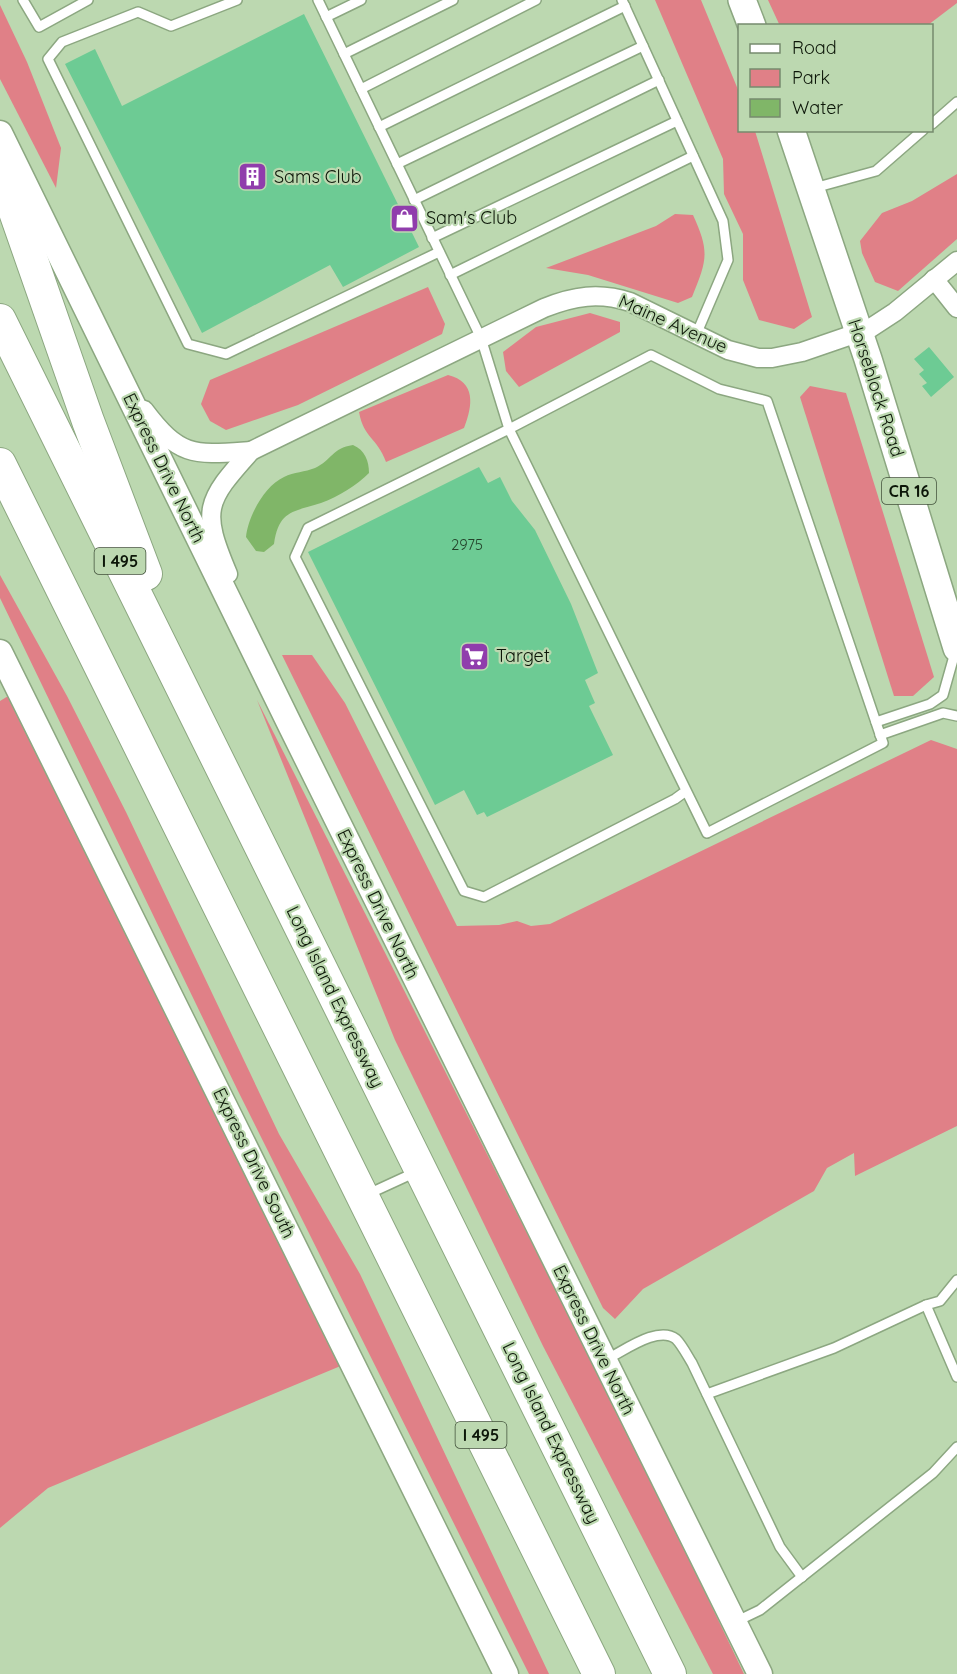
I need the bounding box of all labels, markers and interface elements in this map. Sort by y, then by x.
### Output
legend [738,24,933,132]
text: Road [792,36,837,59]
text: Park [792,66,830,89]
text: Water [792,96,843,119]
building icon: Sams Club [237,161,269,193]
place label: Sams Club [274,165,362,188]
shop icon: Sam's Club [389,202,421,234]
place label: Sam's Club [426,206,517,229]
street label: Maine Avenue [615,289,731,358]
street label: Horseblock Road [843,316,910,460]
street label: Express Drive North [118,389,211,546]
road number: CR 16 [882,478,936,504]
house number: 2975 [451,535,483,554]
road number: I 495 [94,548,146,574]
supermarket icon: Target [459,640,491,672]
place label: Target [496,644,550,667]
street label: Express Drive North [332,825,425,982]
street label: Long Island Expressway [281,902,389,1091]
street label: Express Drive South [208,1084,301,1242]
street label: Express Drive North [548,1261,641,1418]
street label: Long Island Expressway [497,1338,605,1527]
road number: I 495 [456,1422,506,1448]

